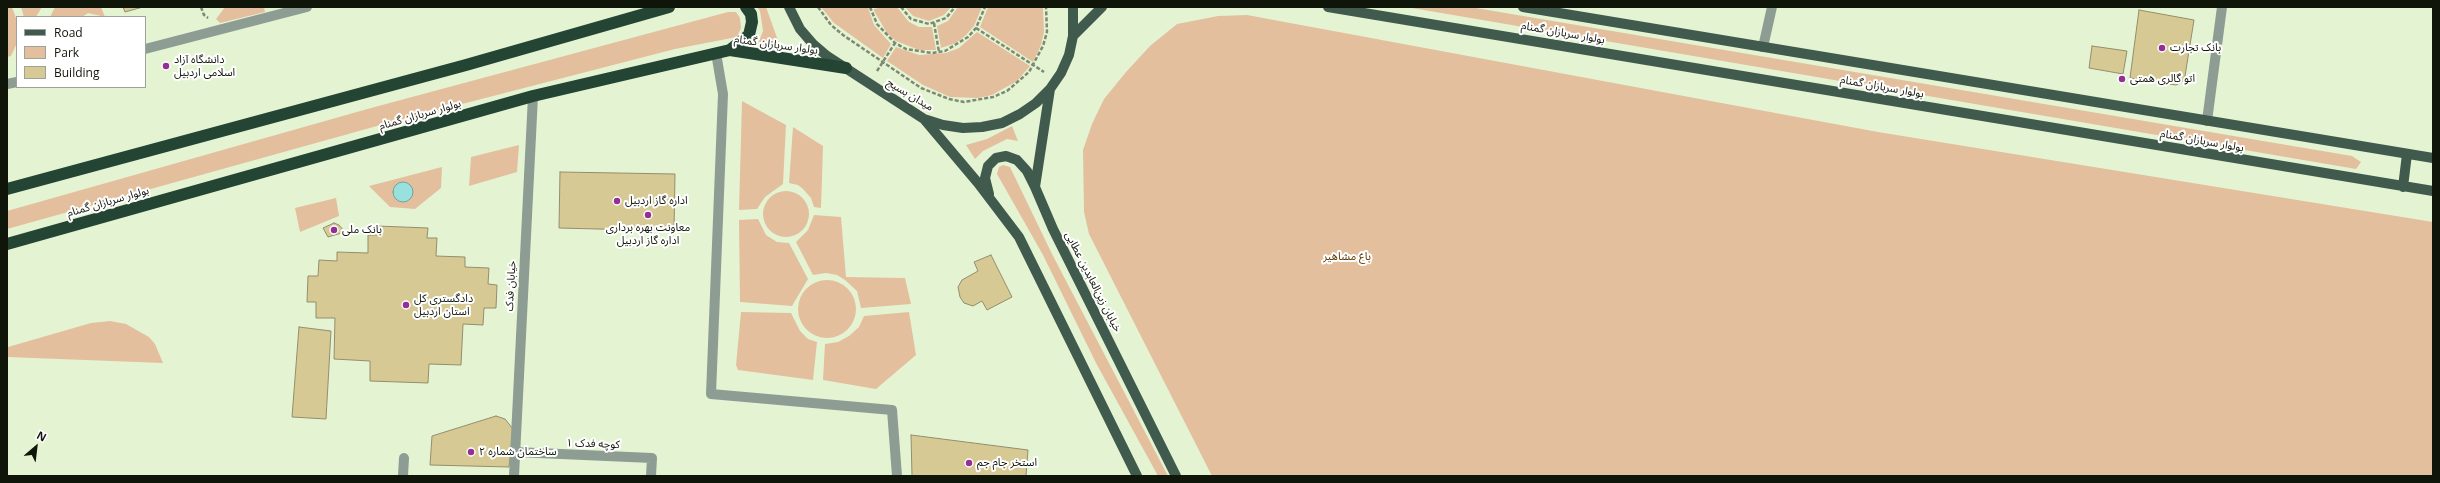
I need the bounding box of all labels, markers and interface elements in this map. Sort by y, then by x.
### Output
legend [16,16,146,88]
street label: بولوار سربازان گمنام [1520,19,1606,47]
text: Road [54,24,83,41]
street label: بولوار سربازان گمنام [733,33,819,57]
place label: بانک تجارت [2170,41,2221,55]
marker: بانک تجارت [2157,43,2167,53]
text: Park [54,44,79,61]
place label: دانشگاه آزاد اسلامی اردبیل [174,53,235,79]
marker: دانشگاه آزاد اسلامی اردبیل [161,61,171,71]
text: Building [54,64,99,81]
place label: اتو گالری همتی [2130,72,2195,86]
street label: بولوار سربازان گمنام [1839,73,1925,101]
marker: اتو گالری همتی [2117,74,2127,84]
street label: میدان بسیج [884,76,936,114]
street label: بولوار سربازان گمنام [378,97,462,133]
street label: بولوار سربازان گمنام [2159,127,2245,155]
street label: بولوار سربازان گمنام [66,184,150,220]
place label: اداره گاز اردبیل [625,194,688,208]
marker: اداره گاز اردبیل [612,196,622,206]
marker: معاونت بهره برداری اداره گاز اردبیل [643,210,653,220]
place label: معاونت بهره برداری اداره گاز اردبیل [606,221,690,247]
place label: بانک ملی [342,223,382,237]
marker: بانک ملی [329,225,339,235]
street label: خیابان زین‌العابدین عطایی [1062,230,1124,334]
park label: باغ مشاهیر [1323,250,1371,264]
street label: خیابان فدک [503,260,519,312]
place label: دادگستری کل استان اردبیل [414,292,473,318]
marker: دادگستری کل استان اردبیل [401,300,411,310]
north arrow [16,427,56,467]
text: N [34,427,49,445]
street label: کوچه فدک ۱ [566,436,620,452]
place label: ساختمان شماره ۲ [479,445,557,459]
marker: ساختمان شماره ۲ [466,447,476,457]
place label: استخر جام جم [977,456,1037,470]
marker: استخر جام جم [964,458,974,468]

